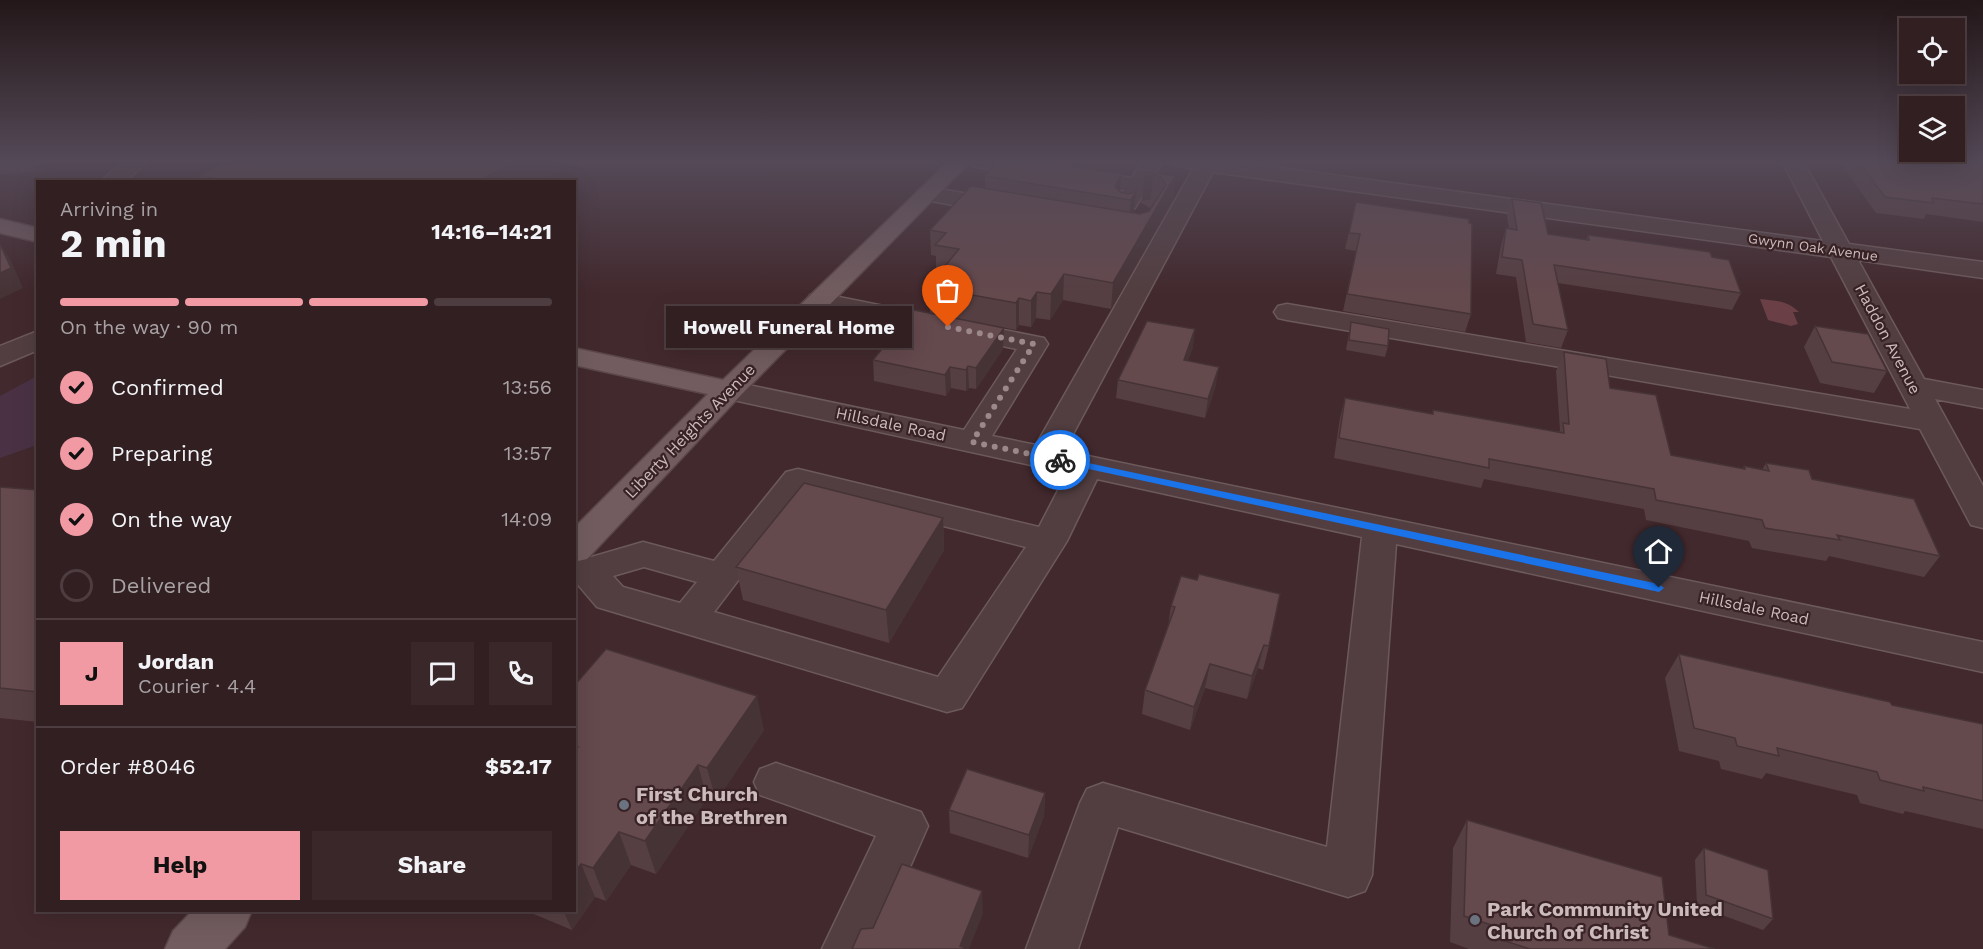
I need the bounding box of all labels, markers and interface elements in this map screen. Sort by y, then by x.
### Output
map controls [1899,18,1965,162]
button: locate [1899,18,1965,84]
button: layers [1899,96,1965,162]
text: Arriving in [60,197,158,221]
text: 14:16–14:21 [431,219,552,244]
text: 2 min [60,221,167,266]
street label: Gwynn Oak Avenue [1747,230,1879,264]
pin [922,265,973,327]
icon: bag [931,274,964,307]
street label: Haddon Avenue [1851,281,1925,397]
callout: Howell Funeral Home [666,306,912,348]
text: On the way · 90 m [60,315,238,339]
text: Howell Funeral Home [683,315,895,339]
street label: Liberty Heights Avenue [621,360,759,502]
icon: check [60,371,93,404]
text: Confirmed [111,375,224,400]
text: 13:56 [503,375,552,399]
street label: Hillsdale Road [834,403,948,445]
courier [1030,430,1090,490]
icon: check [60,437,93,470]
text: Preparing [111,441,212,466]
text: 13:57 [504,441,552,465]
icon: bike [1044,444,1077,477]
icon: check [60,503,93,536]
text: On the way [111,507,232,532]
text: 14:09 [501,507,552,531]
pin [1633,526,1684,588]
icon: home [1642,535,1675,568]
text: Delivered [111,573,211,598]
street label: Hillsdale Road [1697,587,1811,629]
button: chat [411,642,474,705]
button: phone [489,642,552,705]
text: Jordan [138,649,214,674]
text: J [85,661,98,686]
text: Courier · 4.4 [138,674,256,698]
text: Order #8046 [60,754,196,779]
text: $52.17 [485,754,552,779]
place label: First Church of the Brethren [636,782,788,829]
marker: First Church of the Brethren [617,798,631,812]
button: Help [60,831,300,900]
button: Share [312,831,552,900]
place label: Park Community United Church of Christ [1487,897,1723,944]
marker: Park Community United Church of Christ [1468,913,1482,927]

